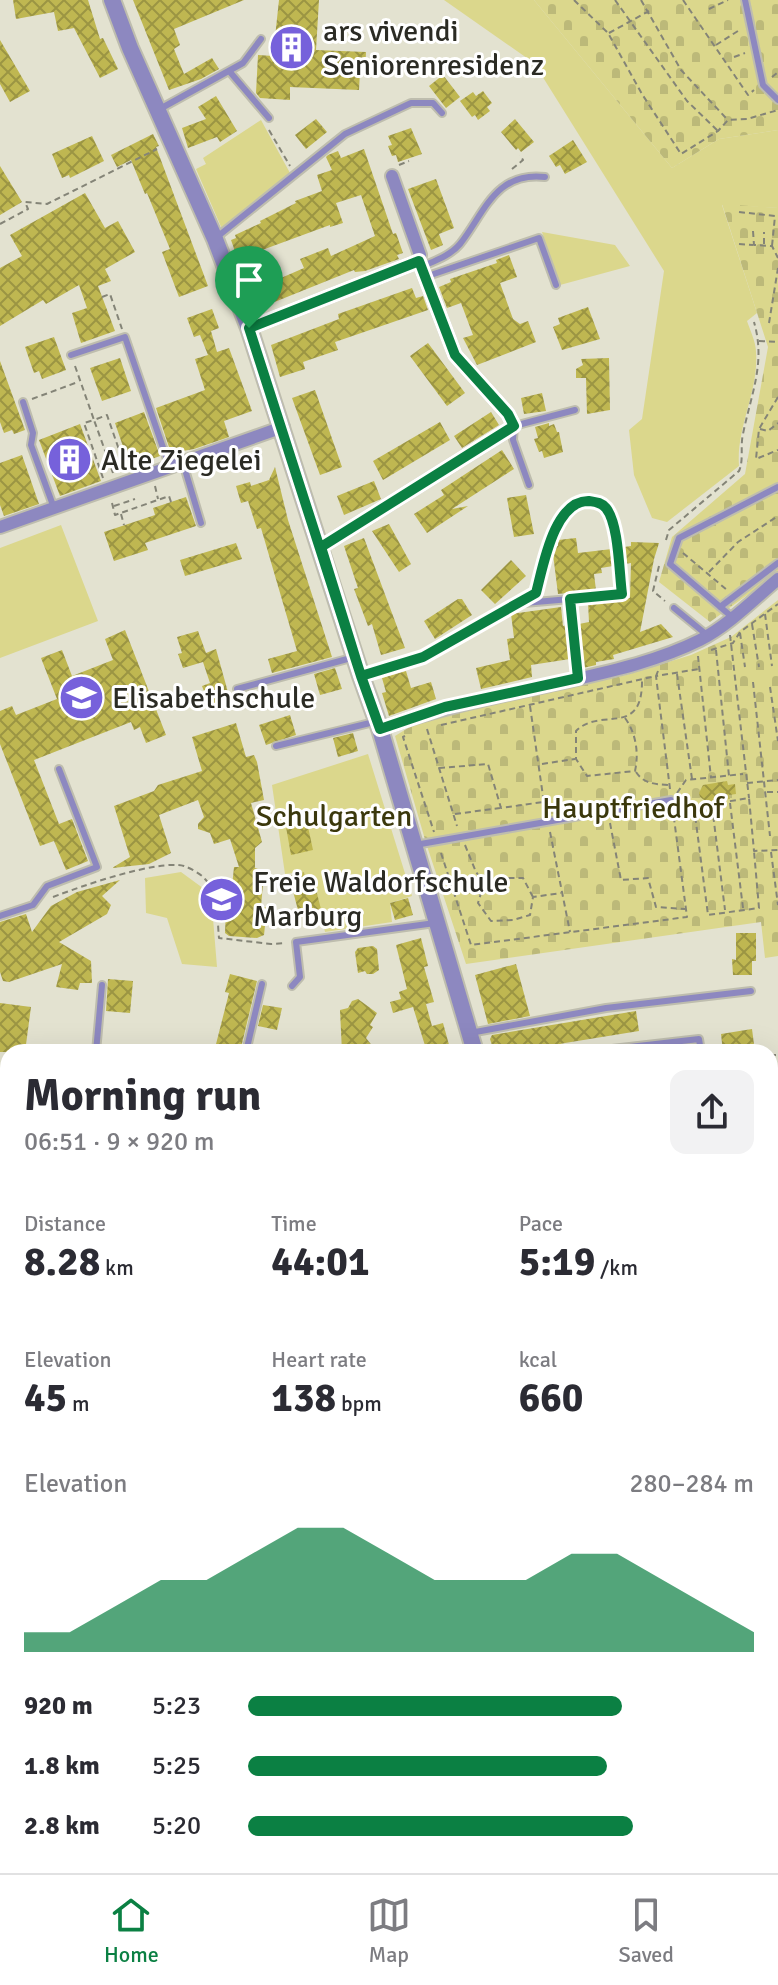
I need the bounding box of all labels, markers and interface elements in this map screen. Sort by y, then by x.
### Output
place label: ars vivendi Seniorenresidenz [323,13,544,84]
building icon: ars vivendi Seniorenresidenz [268,24,316,72]
pin [215,246,283,328]
icon: arrive [227,258,271,302]
building icon: Alte Ziegelei [46,436,94,484]
place label: Alte Ziegelei [101,442,262,479]
school or university icon: Elisabethschule [57,674,105,722]
place label: Elisabethschule [112,680,315,717]
park label: Hauptfriedhof [542,790,726,827]
park label: Schulgarten [256,798,412,835]
place label: Freie Waldorfschule Marburg [253,864,508,935]
school or university icon: Freie Waldorfschule Marburg [198,875,246,923]
text: Morning run [24,1069,261,1123]
button: share [670,1070,754,1154]
text: 06:51 · 9 × 920 m [24,1126,215,1158]
text: Distance [24,1210,106,1237]
text: Time [271,1210,317,1237]
text: Pace [519,1210,563,1237]
text: 8.28 [24,1237,100,1287]
text: 44:01 [271,1237,370,1287]
text: 5:19 [519,1237,595,1287]
text: km [100,1254,134,1281]
text: /km [595,1254,638,1281]
text: Elevation [24,1346,112,1373]
text: Heart rate [271,1346,367,1373]
text: kcal [519,1346,557,1373]
text: 45 [24,1373,67,1423]
text: 138 [271,1373,336,1423]
text: 660 [519,1373,583,1423]
text: m [67,1390,90,1417]
text: bpm [336,1390,382,1417]
text: Elevation [24,1468,128,1500]
text: 280–284 m [630,1468,754,1500]
text: 920 m [24,1690,93,1722]
text: 5:23 [152,1690,201,1722]
text: 1.8 km [24,1750,100,1782]
text: 5:25 [152,1750,201,1782]
text: 2.8 km [24,1810,100,1842]
text: 5:20 [152,1810,201,1842]
tab: Home [104,1893,159,1968]
tab: Map [367,1893,411,1968]
tab: Saved [619,1893,674,1968]

